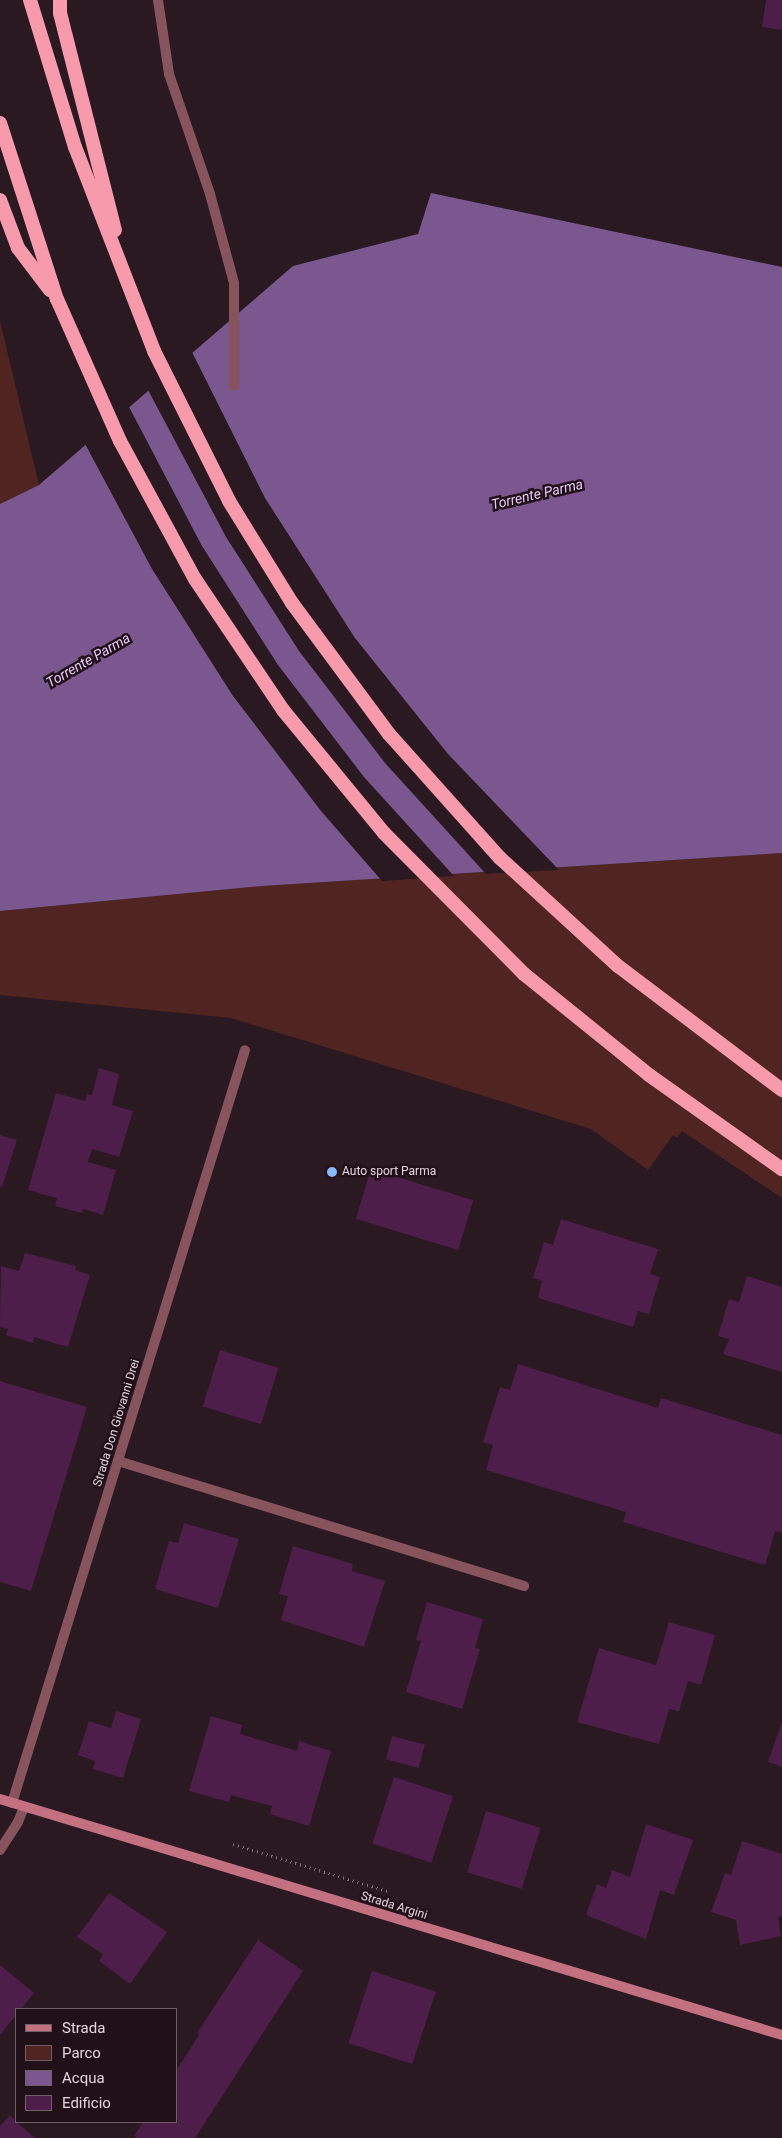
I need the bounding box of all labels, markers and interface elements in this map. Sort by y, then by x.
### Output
water label: Torrente Parma [489,475,585,513]
water label: Torrente Parma [43,629,133,691]
place label: Auto sport Parma [342,1165,436,1179]
marker: Auto sport Parma [326,1166,338,1178]
street label: Strada Don Giovanni Drei [91,1358,143,1488]
street label: Strada Argini [359,1889,429,1923]
legend [15,2008,178,2123]
text: Strada [62,2019,105,2037]
text: Parco [62,2044,101,2062]
text: Acqua [62,2069,105,2087]
text: Edificio [62,2094,111,2112]

